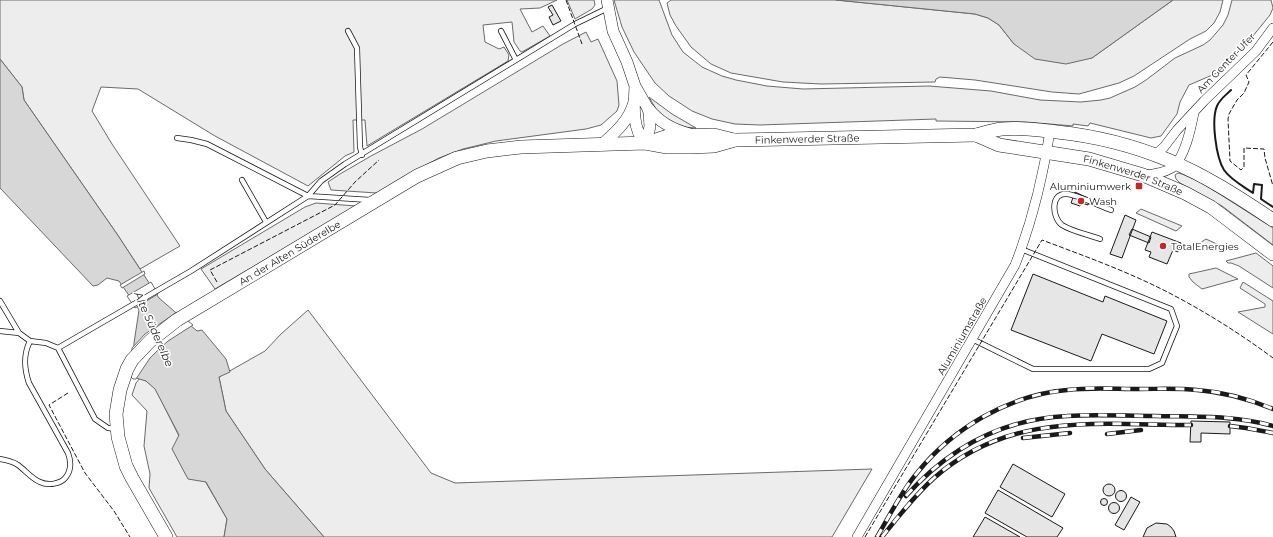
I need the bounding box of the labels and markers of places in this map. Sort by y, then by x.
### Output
place label: Aluminiumwerk [1050,180,1131,193]
marker: Aluminiumwerk [1134,181,1144,191]
place label: Wash [1089,195,1117,208]
marker: Wash [1076,196,1086,206]
place label: TotalEnergies [1171,240,1239,253]
marker: TotalEnergies [1158,241,1168,251]

